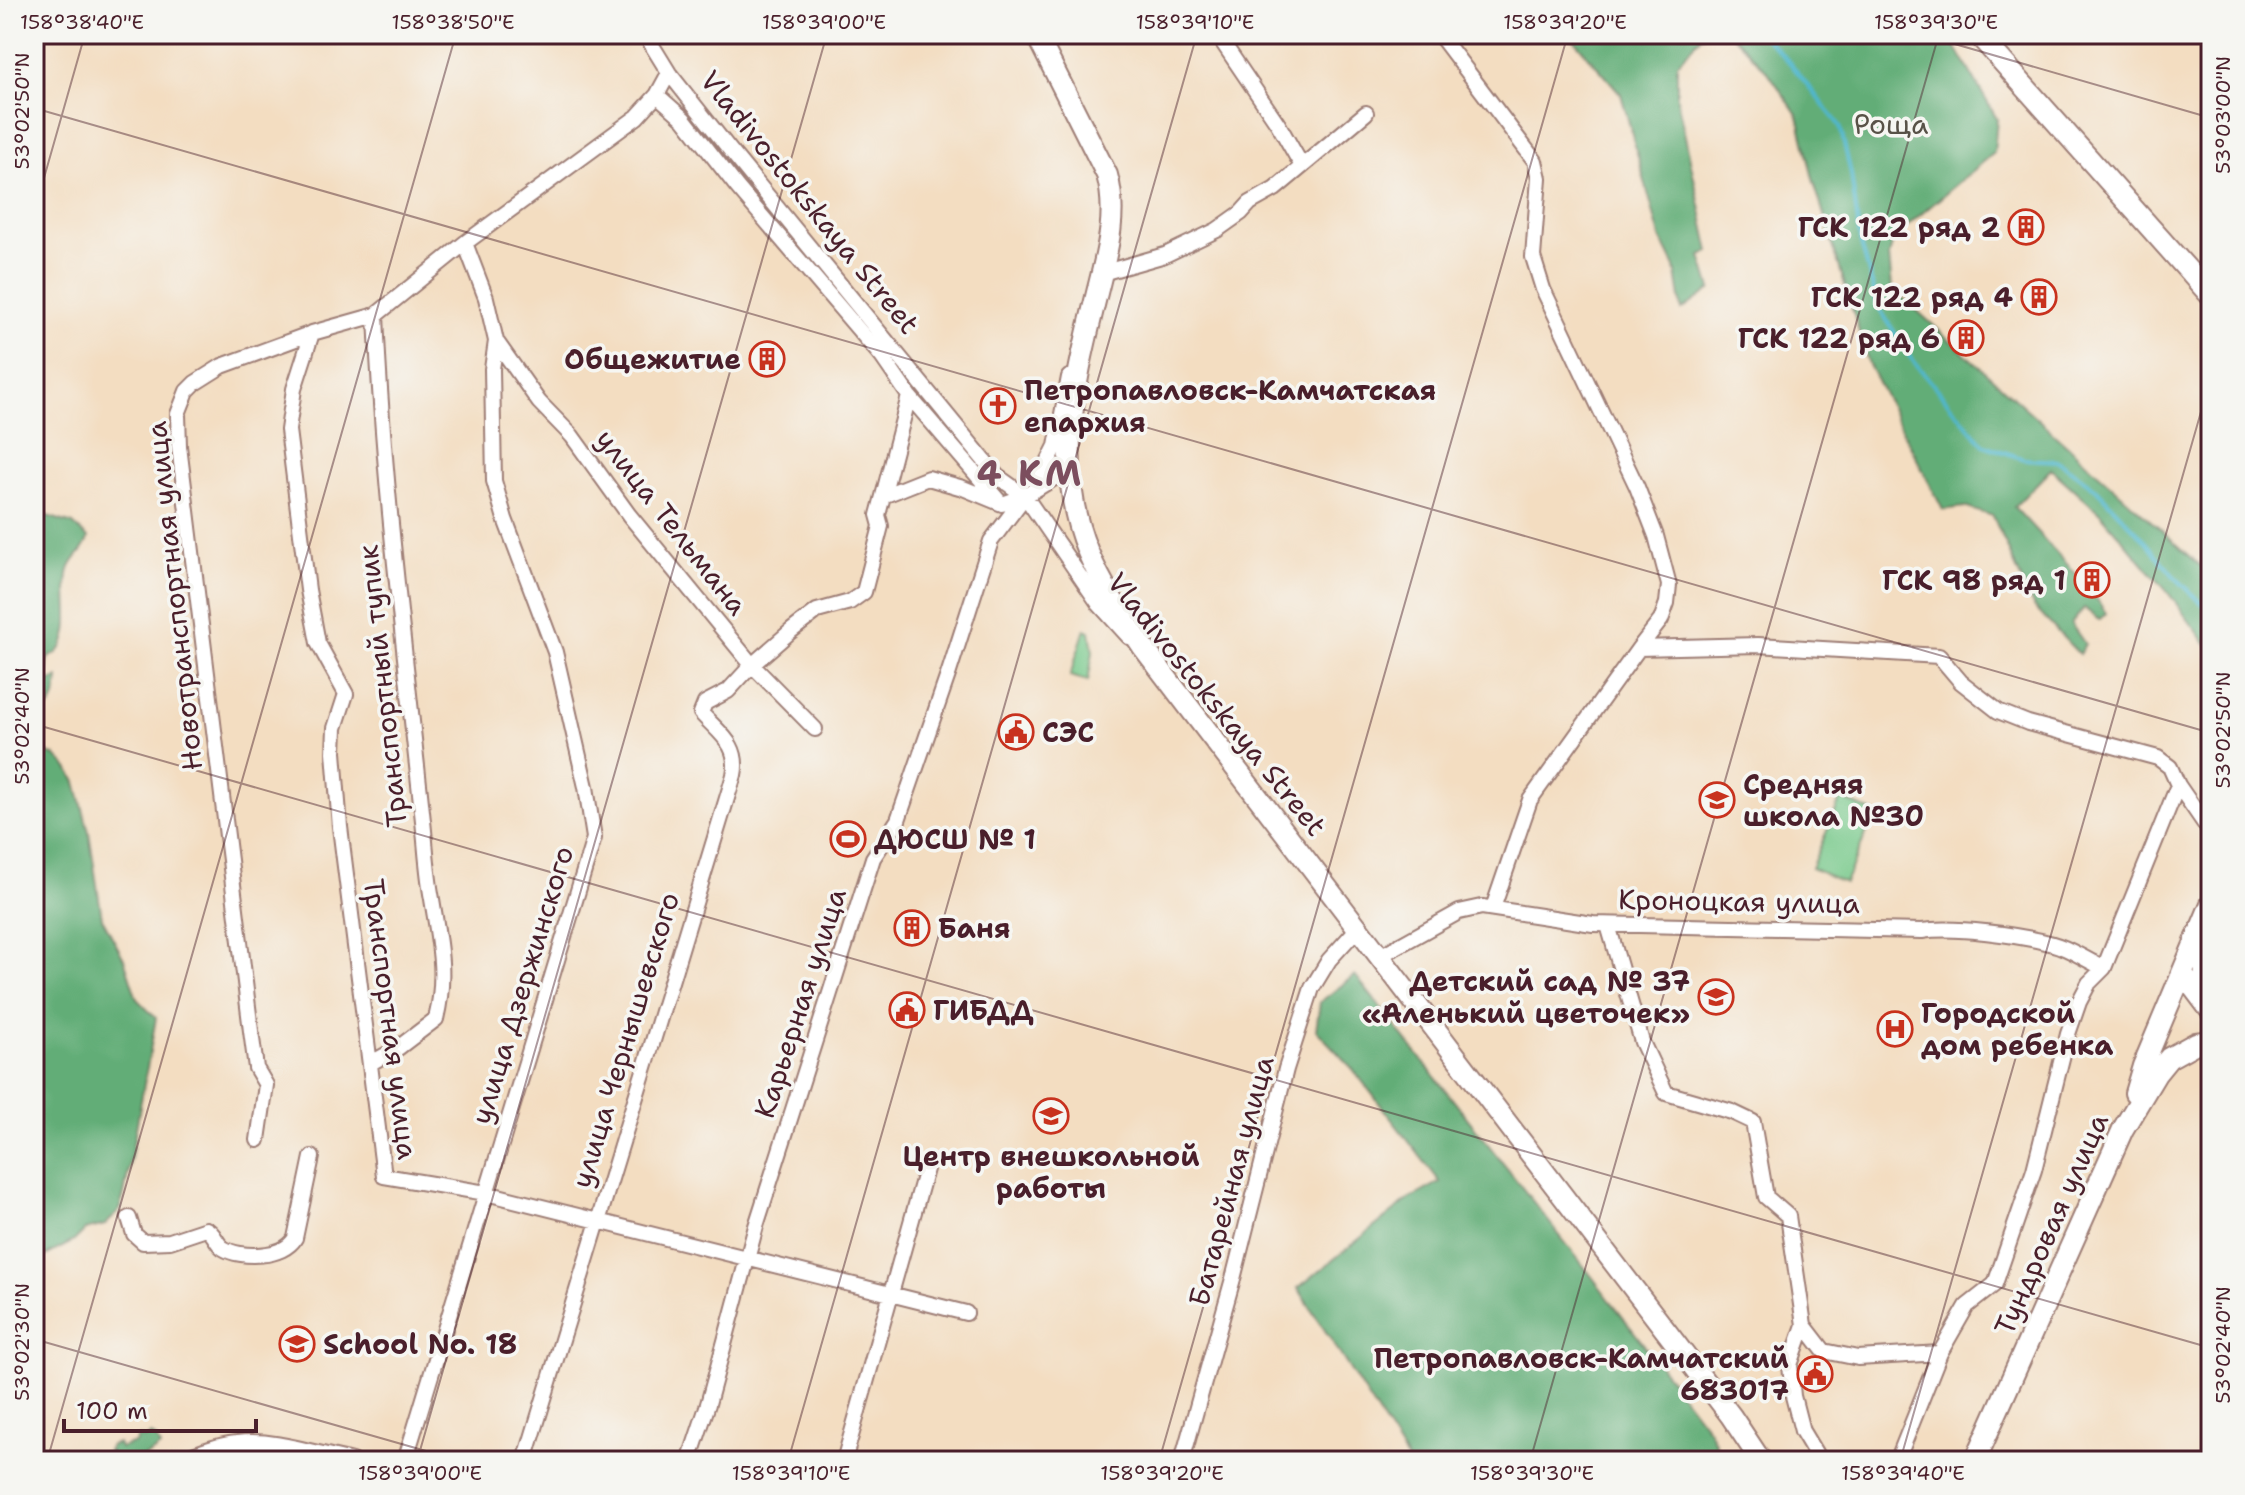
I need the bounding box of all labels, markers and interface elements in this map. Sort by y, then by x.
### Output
text: 158°38'40"E [20,9,144,35]
text: 158°38'50"E [391,9,515,35]
text: 158°39'00"E [762,9,886,35]
text: 158°39'10"E [1136,9,1254,35]
text: 158°39'20"E [1503,9,1627,35]
text: 158°39'30"E [1874,9,1998,35]
text: 53°02'50"N [9,53,35,169]
text: 53°03'00"N [2210,56,2236,174]
street label: Vladivostokskaya Street [692,62,928,342]
park label: Роща [1854,105,1928,143]
place label: ГСК 122 ряд 2 [1798,208,2000,246]
building icon: ГСК 122 ряд 2 [2007,208,2045,246]
place label: ГСК 122 ряд 4 [1811,278,2013,316]
building icon: ГСК 122 ряд 4 [2020,278,2058,316]
place label: ГСК 122 ряд 6 [1738,319,1940,357]
building icon: ГСК 122 ряд 6 [1947,319,1985,357]
place label: Общежитие [564,340,741,378]
building icon: Общежитие [748,340,786,378]
place label: Петропавловск-Камчатская епархия [1024,371,1436,441]
church icon: Петропавловск-Камчатская епархия [979,387,1017,425]
street label: Новотранспортная улица [137,420,211,772]
street label: улица Тельмана [587,421,757,623]
district label: 4 КМ [976,449,1084,498]
street label: Транспортный тупик [348,543,416,829]
place label: ГСК 98 ряд 1 [1882,561,2066,599]
building icon: ГСК 98 ряд 1 [2073,561,2111,599]
street label: Vladivostokskaya Street [1099,564,1335,844]
text: 53°02'40"N [9,667,35,785]
text: 53°02'50"N [2210,672,2236,788]
public building icon: СЭС [997,713,1035,751]
place label: СЭС [1042,713,1095,751]
place label: Средняя школа №30 [1743,765,1924,835]
school or university icon: Средняя школа №30 [1698,781,1736,819]
sports icon: ДЮСШ № 1 [829,820,867,858]
place label: ДЮСШ № 1 [874,820,1036,858]
street label: улица Дзержинского [462,841,582,1129]
street label: Транспортная улица [355,876,427,1162]
street label: Кроноцкая улица [1618,880,1860,922]
street label: Карьерная улица [745,883,855,1123]
street label: улица Чернышевского [562,888,688,1192]
building icon: Баня [893,909,931,947]
place label: Баня [938,909,1010,947]
place label: Детский сад № 37 «Аленький цветочек» [1362,962,1690,1032]
school or university icon: Детский сад № 37 «Аленький цветочек» [1697,978,1735,1016]
public building icon: ГИБДД [888,991,926,1029]
place label: ГИБДД [933,991,1034,1029]
place label: Городской дом ребенка [1921,994,2113,1064]
hospital icon: Городской дом ребенка [1876,1010,1914,1048]
street label: Батарейная улица [1179,1052,1283,1310]
school or university icon: Центр внешкольной работы [1032,1097,1070,1135]
street label: Тундровая улица [1985,1107,2117,1341]
place label: Центр внешкольной работы [902,1137,1200,1207]
text: 53°02'30"N [9,1283,35,1401]
text: 53°02'40"N [2210,1286,2236,1404]
school or university icon: School No. 18 [278,1325,316,1363]
place label: School No. 18 [323,1325,517,1363]
place label: Петропавловск-Камчатский 683017 [1374,1339,1789,1409]
public building icon: Петропавловск-Камчатский 683017 [1796,1355,1834,1393]
scale bar [64,1383,256,1433]
text: 100 m [76,1395,148,1427]
text: 158°39'00"E [358,1460,482,1486]
text: 158°39'10"E [732,1460,850,1486]
text: 158°39'20"E [1100,1460,1224,1486]
text: 158°39'30"E [1470,1460,1594,1486]
text: 158°39'40"E [1841,1460,1965,1486]

